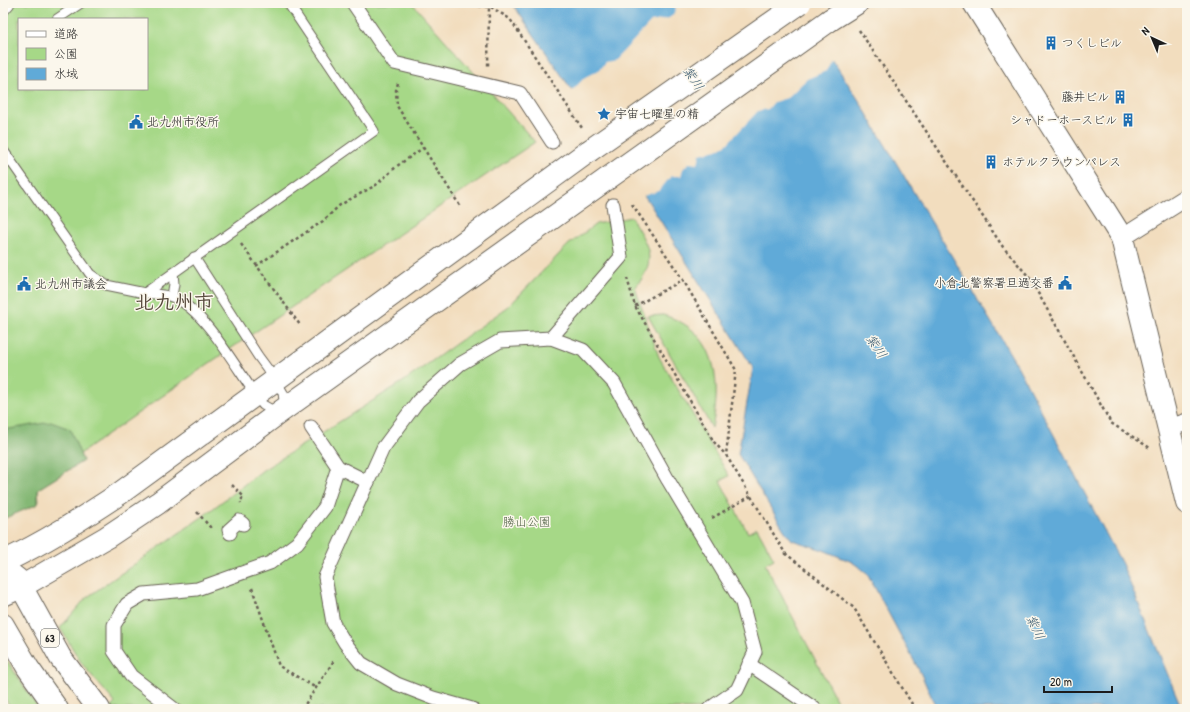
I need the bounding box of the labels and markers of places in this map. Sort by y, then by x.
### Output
place label: つくしビル [1062,34,1122,51]
building icon: つくしビル [1043,35,1059,51]
place label: 藤井ビル [1061,88,1109,105]
building icon: 藤井ビル [1112,89,1128,105]
place label: 宇宙七曜星の精 [615,105,699,122]
place icon: 宇宙七曜星の精 [596,106,612,122]
place label: シャドーホースビル [1010,111,1117,128]
building icon: シャドーホースビル [1120,112,1136,128]
place label: 北九州市役所 [147,113,219,130]
public building icon: 北九州市役所 [128,114,144,130]
place label: ホテルクラウンパレス [1002,153,1121,170]
building icon: ホテルクラウンパレス [983,154,999,170]
place label: 小倉北警察署旦過交番 [934,274,1054,291]
place label: 北九州市議会 [35,275,107,292]
public building icon: 小倉北警察署旦過交番 [1057,275,1073,291]
public building icon: 北九州市議会 [16,276,32,292]

